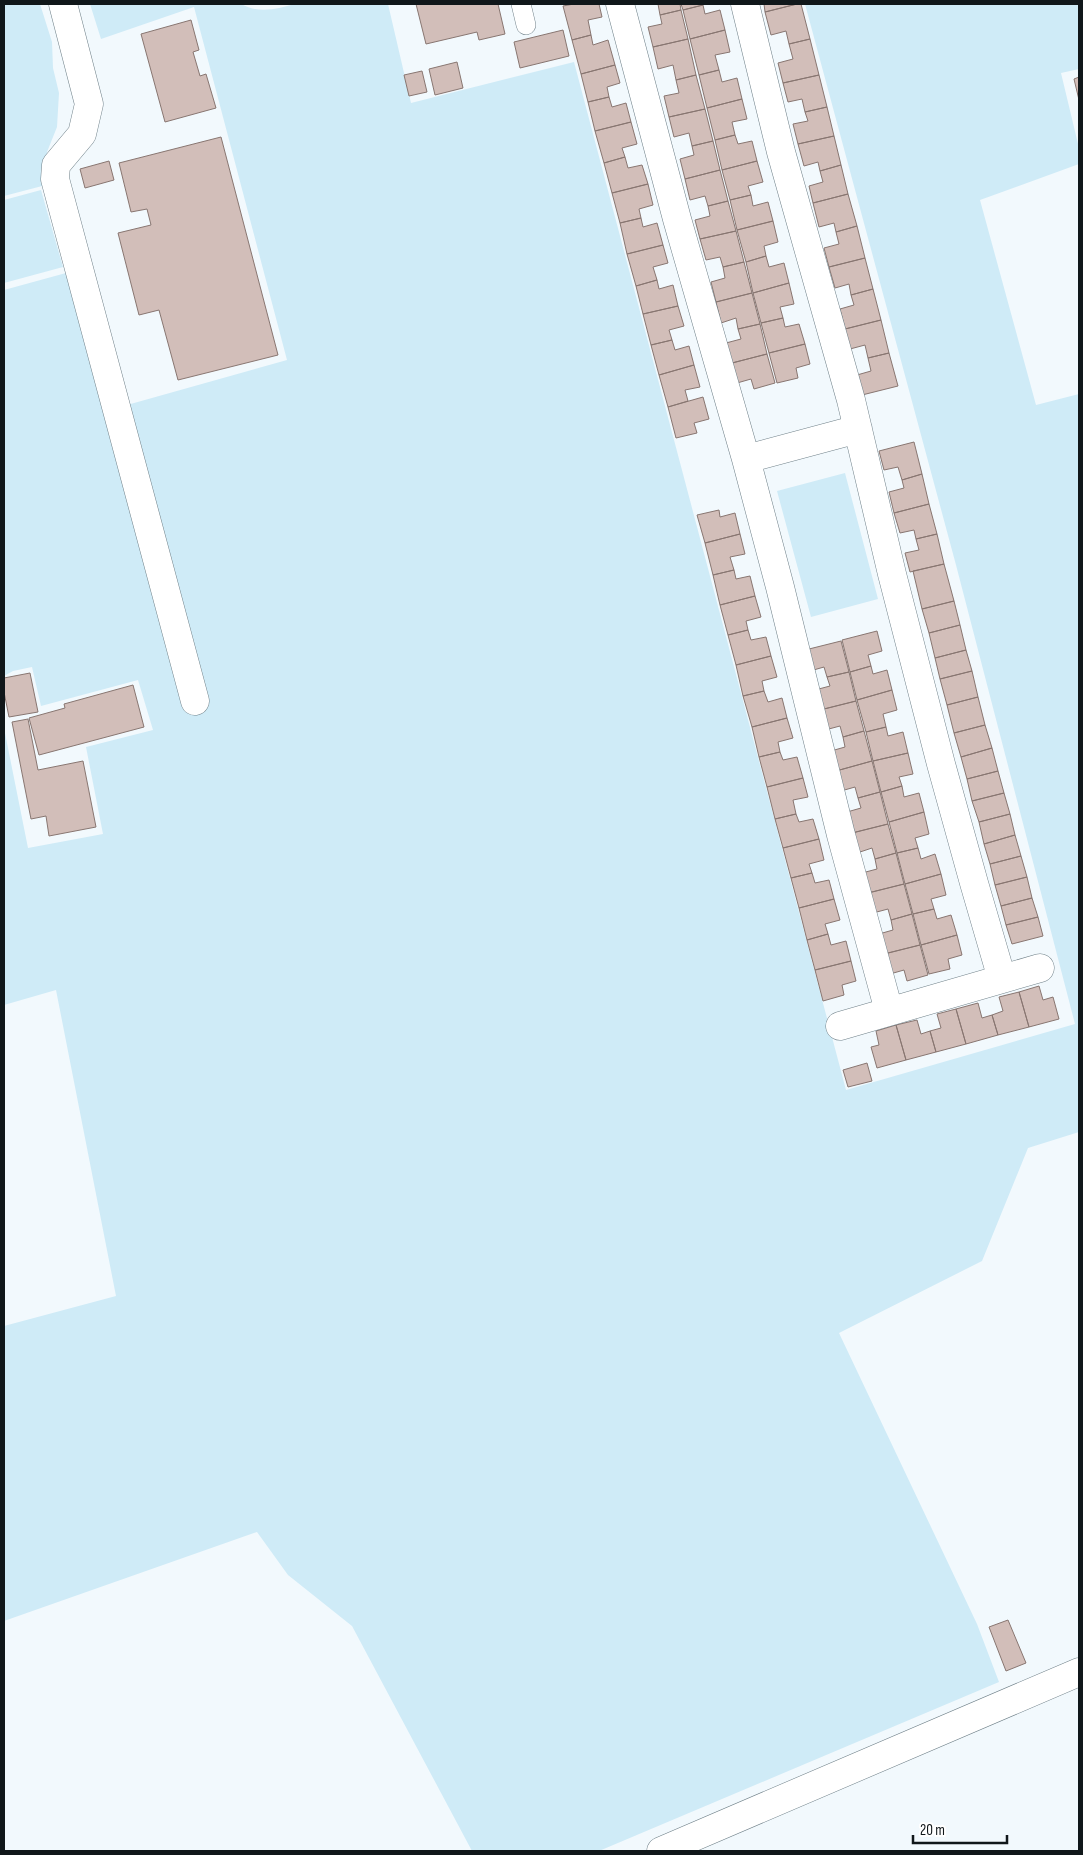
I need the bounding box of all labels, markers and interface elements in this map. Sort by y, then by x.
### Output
scale bar [913,1812,1007,1844]
text: 20 m [920,1821,945,1840]

